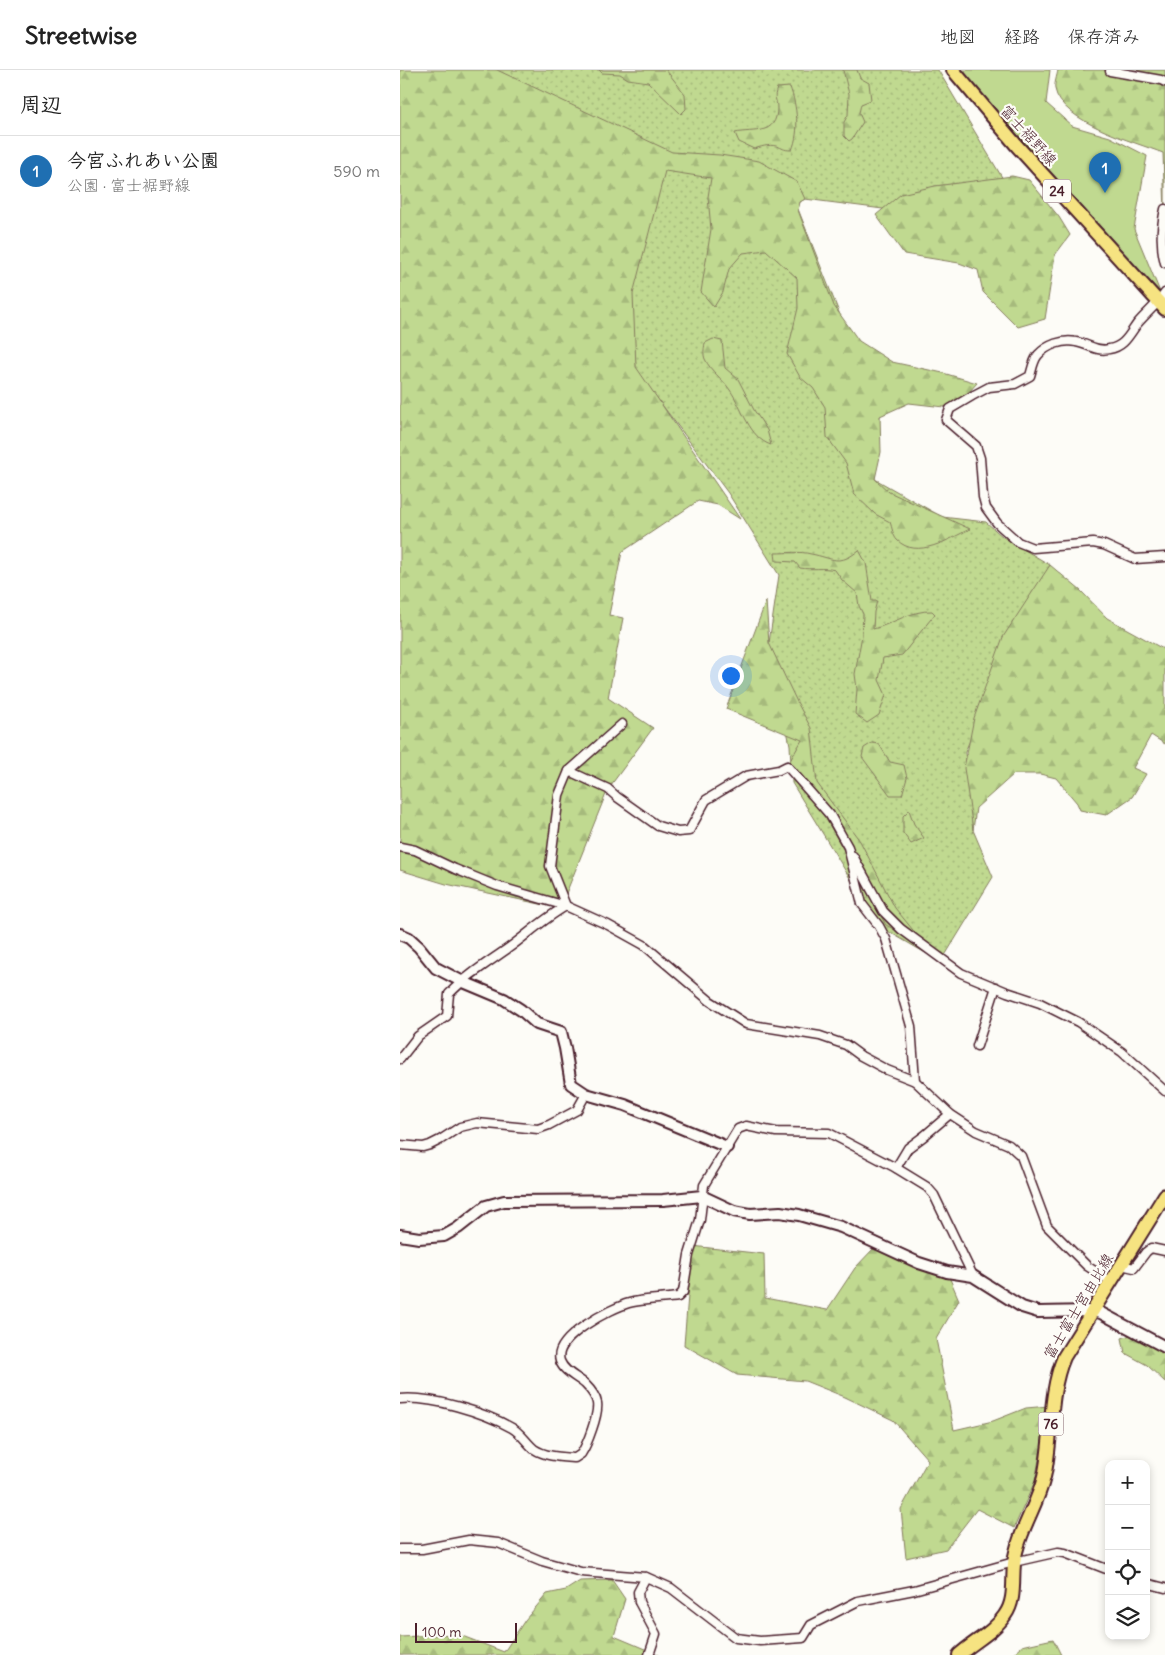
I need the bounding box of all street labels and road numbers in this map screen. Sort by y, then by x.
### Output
street label: 富士裾野線 [997,101,1061,169]
road number: 24 [1043,180,1071,202]
street label: 富士富士宮由比線 [1039,1250,1117,1362]
road number: 76 [1038,1412,1064,1436]

